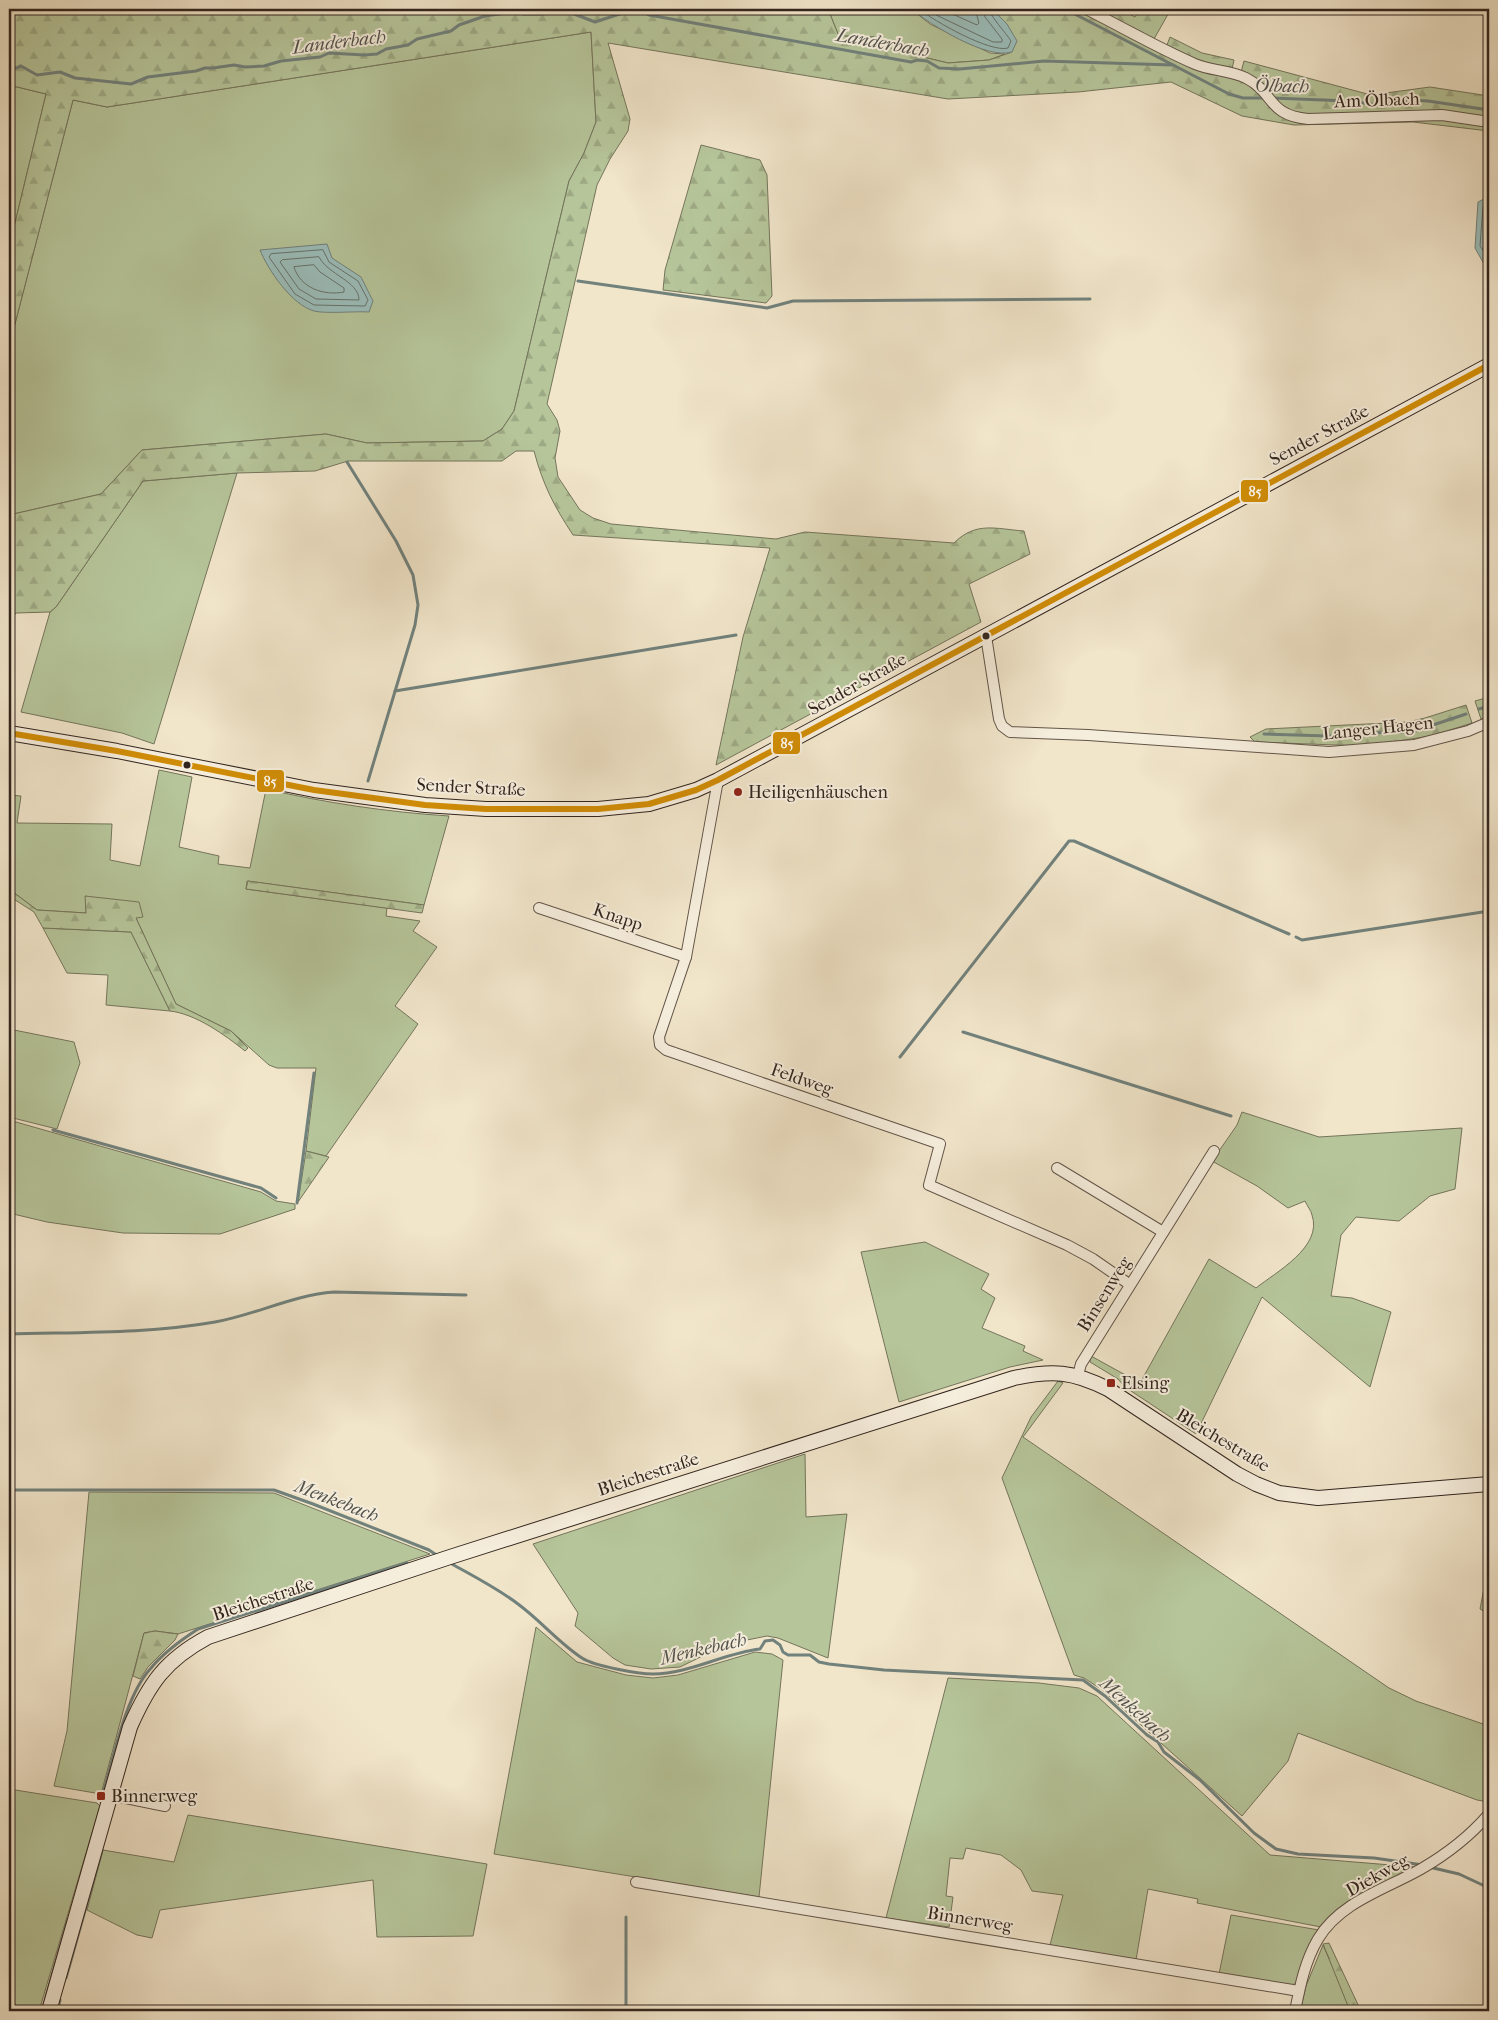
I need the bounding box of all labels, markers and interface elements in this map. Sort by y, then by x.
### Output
water label: Landerbach [833,24,931,62]
water label: Landerbach [289,25,387,59]
water label: Ölbach [1255,75,1310,97]
street label: Am Ölbach [1333,88,1420,113]
street label: Sender Straße [1266,400,1372,470]
line badge: 85 [1240,479,1269,503]
text: 85 [1248,483,1262,500]
unlabelled marker [981,631,991,641]
street label: Sender Straße [804,649,910,720]
street label: Langer Hagen [1322,712,1435,745]
line badge: 85 [772,731,801,755]
text: 85 [780,735,794,752]
unlabelled marker [182,760,192,770]
line badge: 85 [256,769,285,793]
text: 85 [263,773,277,790]
street label: Sender Straße [416,774,526,801]
place label: Heiligenhäuschen [748,782,888,803]
marker: Heiligenhäuschen [732,786,744,798]
street label: Knapp [590,899,646,936]
street label: Feldweg [768,1059,836,1100]
street label: Binsenweg [1073,1252,1136,1336]
place label: Elsing [1121,1373,1169,1394]
marker: Elsing [1105,1377,1117,1389]
street label: Bleichestraße [1172,1404,1273,1477]
street label: Bleichestraße [595,1448,702,1501]
water label: Menkebach [290,1474,382,1527]
street label: Bleichestraße [210,1573,317,1626]
water label: Menkebach [656,1628,749,1670]
water label: Menkebach [1094,1671,1176,1748]
place label: Binnerweg [111,1786,197,1807]
marker: Binnerweg [95,1790,107,1802]
street label: Diekweg [1342,1849,1413,1901]
street label: Binnerweg [926,1902,1014,1937]

